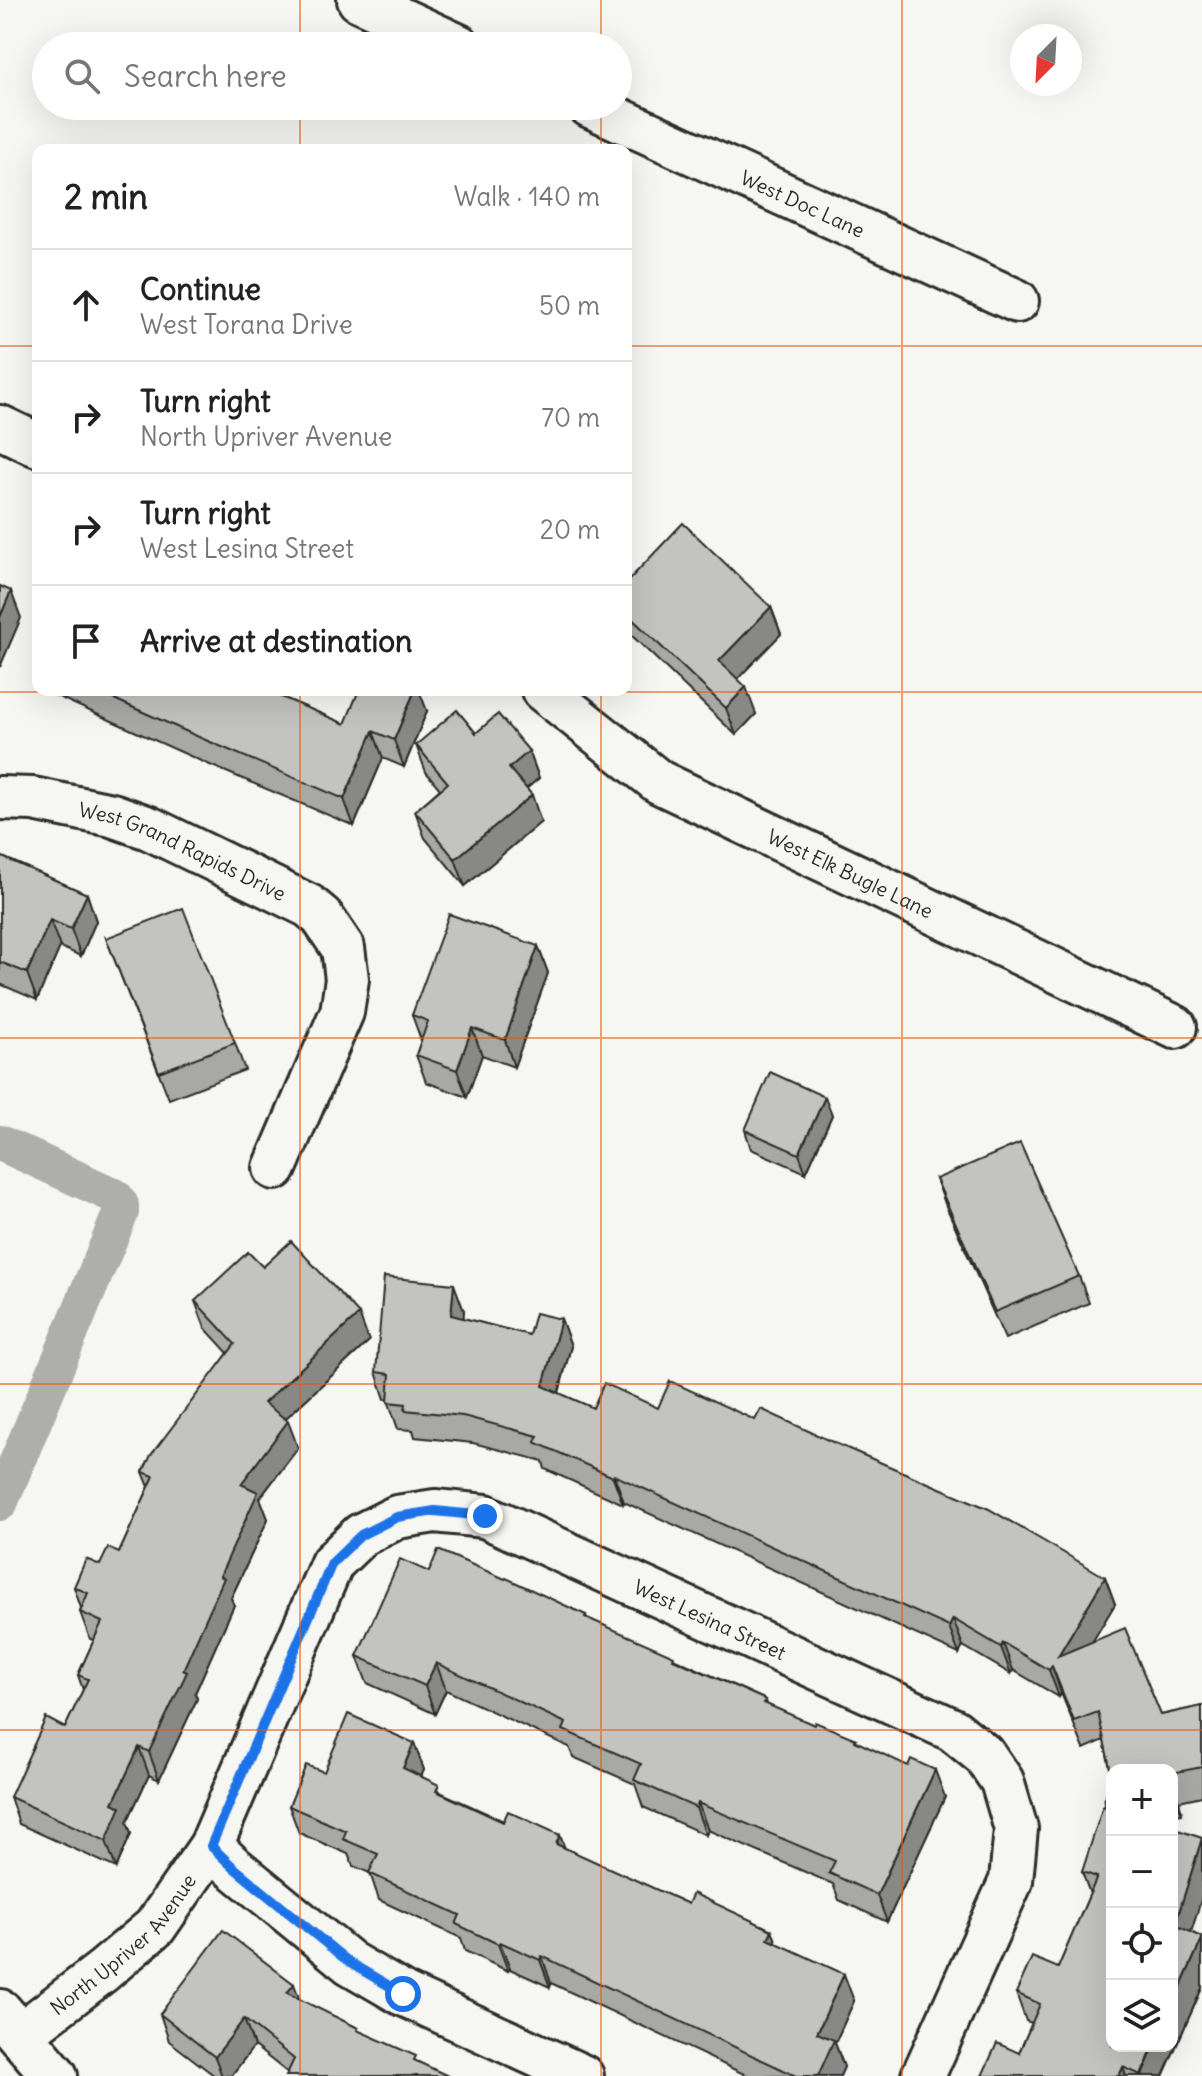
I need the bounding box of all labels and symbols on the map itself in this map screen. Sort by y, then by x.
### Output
north arrow [1010,24,1082,96]
street label: West Doc Lane [737,164,869,242]
street label: West Grand Rapids Drive [77,796,290,905]
street label: West Elk Bugle Lane [764,823,937,923]
route end [467,1498,503,1534]
street label: West Lesina Street [630,1573,790,1665]
street label: North Upriver Avenue [45,1869,201,2020]
route start [385,1976,421,2012]

